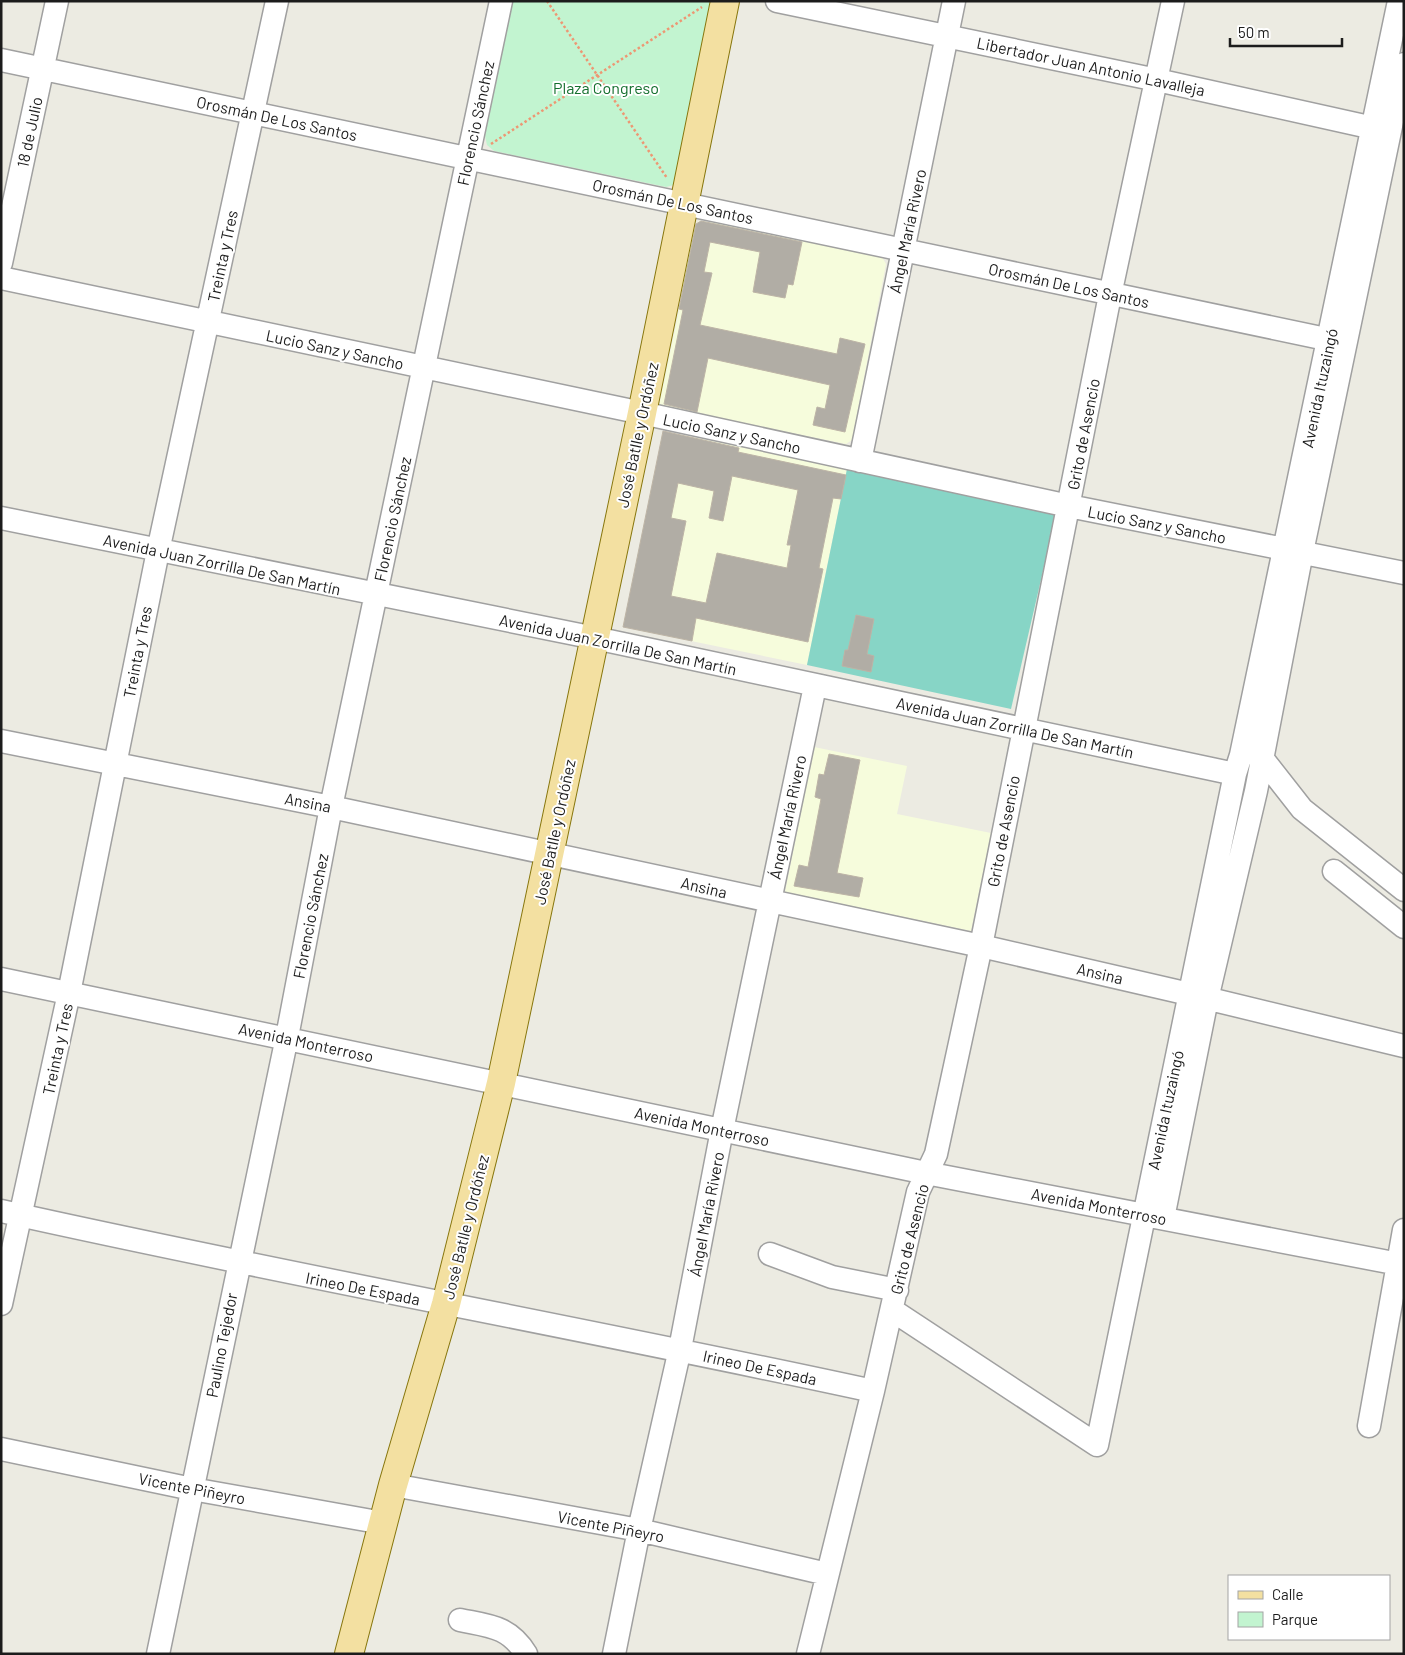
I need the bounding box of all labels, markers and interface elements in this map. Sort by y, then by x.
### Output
scale bar [1230,15,1342,47]
text: 50 m [1238,23,1270,41]
street label: Libertador Juan Antonio Lavalleja [975,33,1207,99]
street label: Florencio Sánchez [452,59,498,187]
park label: Plaza Congreso [553,78,659,97]
street label: Orosmán De Los Santos [195,92,359,144]
street label: 18 de Julio [12,95,46,169]
street label: Ángel María Rivero [885,167,929,295]
street label: Orosmán De Los Santos [591,175,755,227]
street label: Treinta y Tres [203,208,241,304]
street label: Orosmán De Los Santos [987,259,1151,311]
street label: Lucio Sanz y Sancho [264,325,406,373]
street label: Avenida Ituzaingó [1297,327,1341,449]
street label: José Batlle y Ordóñez [612,361,662,509]
street label: Grito de Asencio [1063,377,1103,491]
street label: Lucio Sanz y Sancho [661,409,803,457]
street label: Florencio Sánchez [369,455,415,583]
street label: Lucio Sanz y Sancho [1086,501,1228,547]
street label: Avenida Juan Zorrilla De San Martín [102,530,342,598]
street label: Treinta y Tres [119,604,155,700]
street label: Avenida Juan Zorrilla De San Martín [498,610,738,678]
street label: Avenida Juan Zorrilla De San Martín [895,693,1135,761]
street label: Ángel María Rivero [765,753,809,881]
street label: José Batlle y Ordóñez [529,758,579,906]
street label: Grito de Asencio [983,774,1023,888]
street label: Ansina [283,788,333,816]
street label: Florencio Sánchez [289,852,331,980]
street label: Ansina [679,872,729,902]
street label: Ansina [1075,958,1125,988]
street label: Treinta y Tres [38,1001,76,1097]
street label: Avenida Monterroso [237,1018,375,1066]
street label: Avenida Ituzaingó [1143,1049,1187,1171]
street label: Avenida Monterroso [633,1102,771,1150]
street label: Ángel María Rivero [685,1150,727,1278]
street label: José Batlle y Ordóñez [438,1153,492,1301]
street label: Grito de Asencio [886,1182,932,1296]
street label: Avenida Monterroso [1030,1184,1168,1228]
street label: Irineo De Espada [304,1268,422,1308]
street label: Paulino Tejedor [202,1291,241,1399]
street label: Irineo De Espada [701,1346,819,1388]
street label: Vicente Piñeyro [137,1468,247,1508]
street label: Vicente Piñeyro [556,1506,666,1546]
legend [1228,1575,1390,1640]
text: Calle [1272,1585,1304,1603]
text: Parque [1272,1610,1318,1628]

